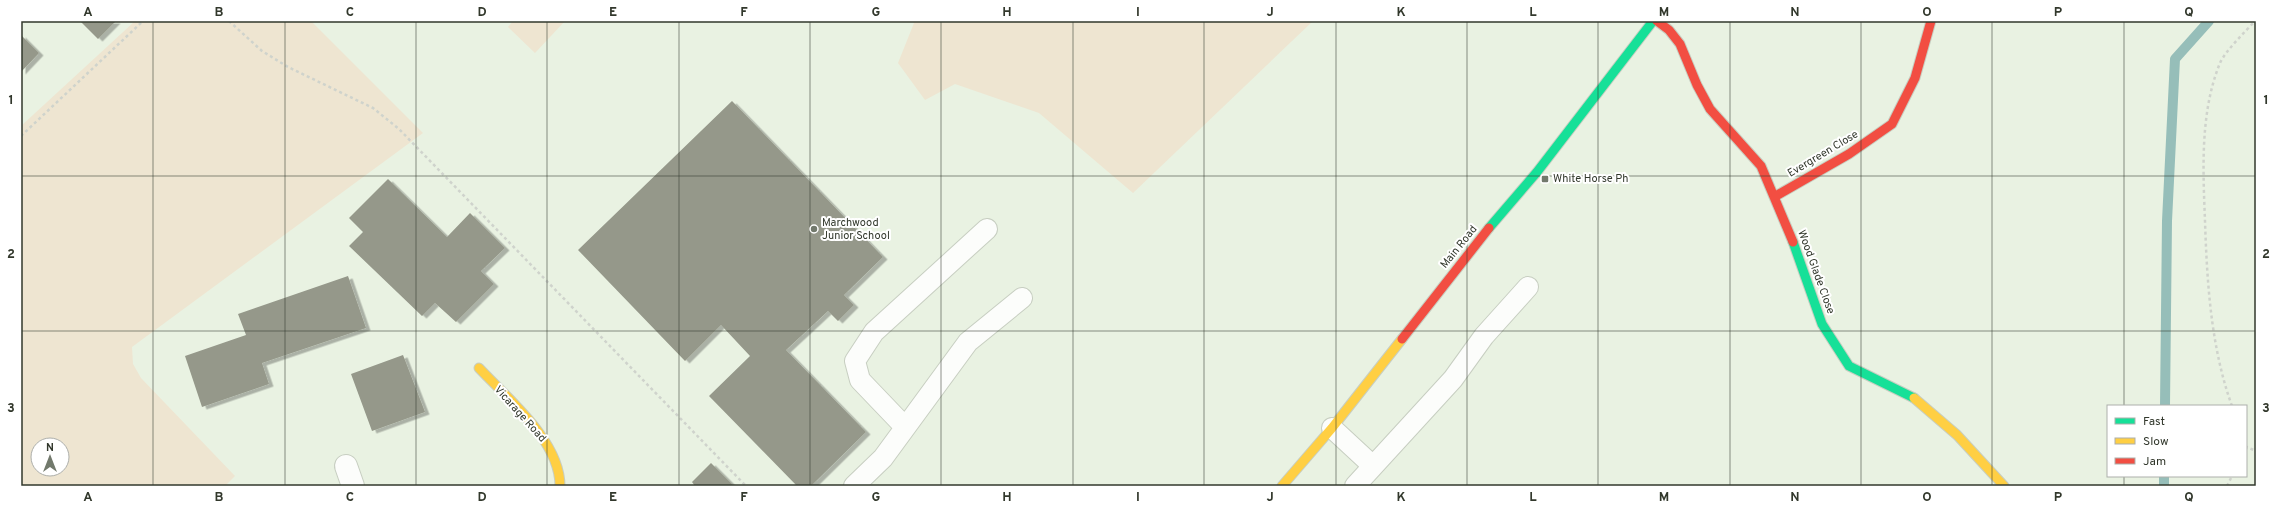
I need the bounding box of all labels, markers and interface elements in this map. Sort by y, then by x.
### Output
text: A [83,5,93,21]
text: B [215,5,224,21]
text: C [346,5,354,21]
text: D [477,5,487,21]
text: E [609,5,617,21]
text: F [740,5,748,21]
text: G [872,5,881,21]
text: H [1002,5,1012,21]
text: I [1136,5,1140,21]
text: J [1266,5,1274,21]
text: K [1396,5,1406,21]
text: L [1529,5,1537,21]
text: M [1659,5,1669,21]
text: N [1790,5,1800,21]
text: O [1922,5,1932,21]
text: P [2054,5,2063,21]
text: Q [2184,5,2194,21]
text: 1 [8,93,14,109]
text: 1 [2263,93,2269,109]
street label: Evergreen Close [1785,127,1861,181]
place label: White Horse Ph [1553,172,1628,186]
marker: White Horse Ph [1540,174,1550,184]
place label: Marchwood Junior School [822,216,890,243]
street label: Main Road [1437,223,1481,271]
marker: Marchwood Junior School [809,224,819,234]
street label: Wood Glade Close [1794,228,1838,316]
text: 2 [7,247,15,263]
text: 2 [2262,247,2270,263]
street label: Vicarage Road [491,383,549,445]
text: 3 [7,401,15,417]
text: 3 [2262,401,2270,417]
legend [2107,405,2247,477]
text: Fast [2143,414,2165,430]
text: Slow [2143,434,2169,450]
north arrow [30,437,70,477]
text: N [46,441,54,455]
text: Jam [2143,454,2166,470]
text: A [83,490,93,506]
text: B [215,490,224,506]
text: C [346,490,354,506]
text: D [477,490,487,506]
text: E [609,490,617,506]
text: F [740,490,748,506]
text: G [872,490,881,506]
text: H [1002,490,1012,506]
text: I [1136,490,1140,506]
text: J [1266,490,1274,506]
text: K [1396,490,1406,506]
text: L [1529,490,1537,506]
text: M [1659,490,1669,506]
text: N [1790,490,1800,506]
text: O [1922,490,1932,506]
text: P [2054,490,2063,506]
text: Q [2184,490,2194,506]

